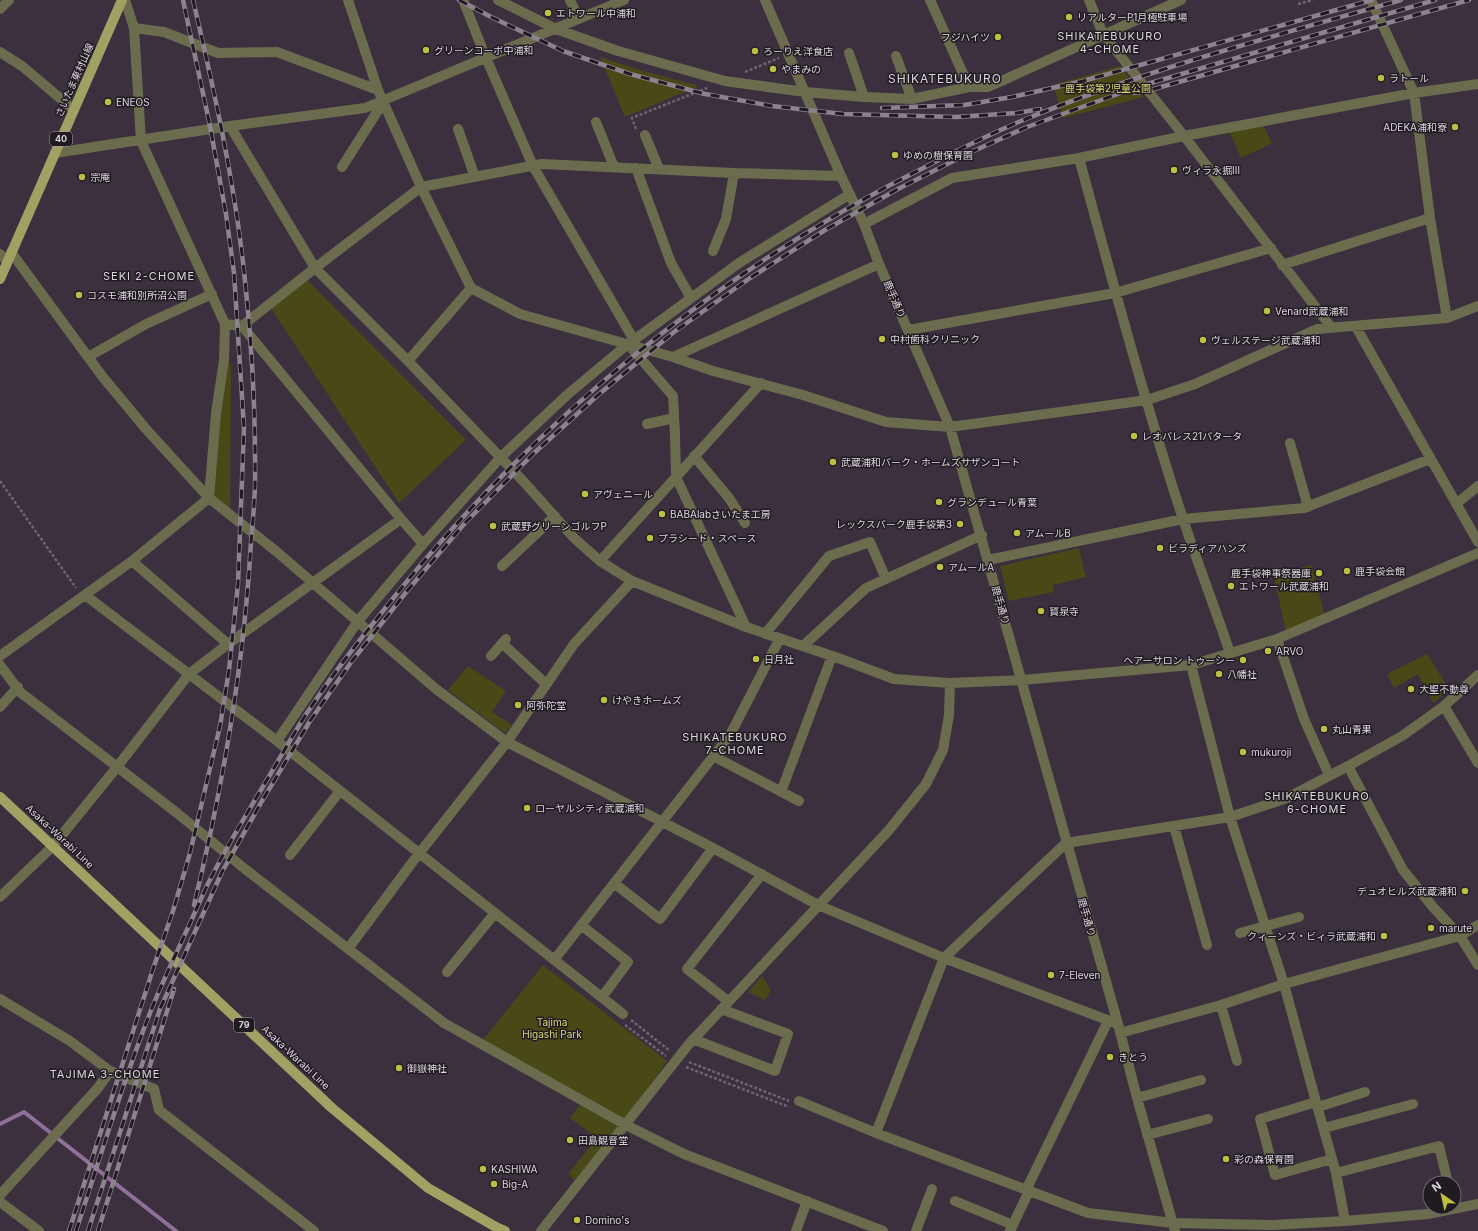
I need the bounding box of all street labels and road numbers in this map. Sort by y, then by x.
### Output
street label: さいたま東村山線 [52,41,96,119]
road number: 40 [50,132,72,146]
street label: 鹿手通り [882,278,908,320]
street label: 鹿手通り [990,584,1012,626]
street label: Asaka-Warabi Line [24,801,97,871]
street label: 鹿手通り [1076,896,1098,938]
road number: 79 [234,1018,254,1032]
street label: Asaka-Warabi Line [260,1022,333,1092]

